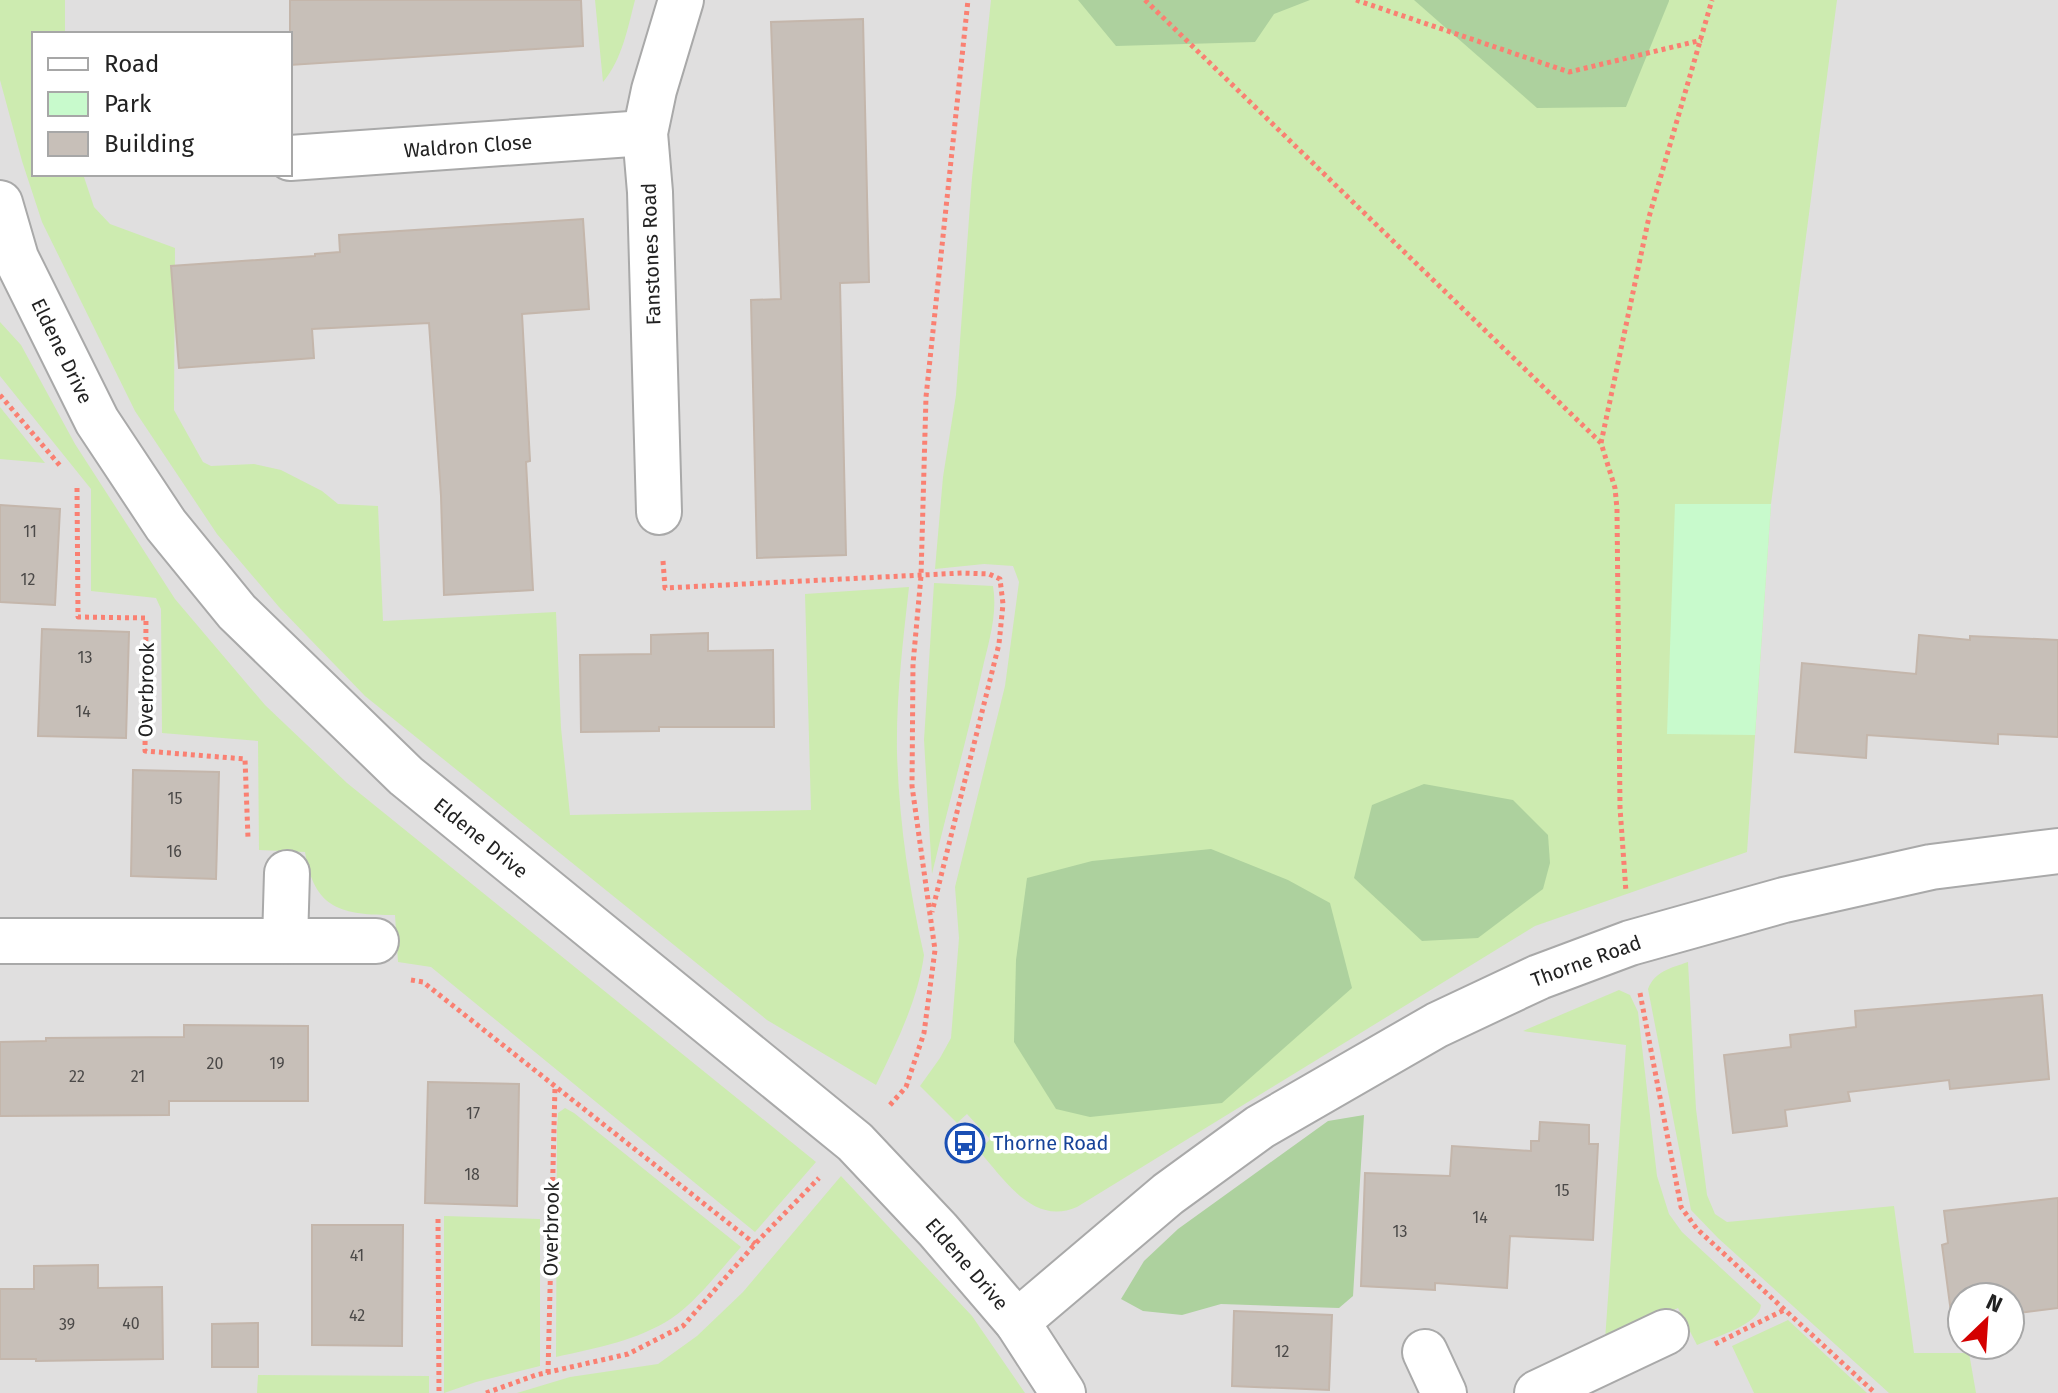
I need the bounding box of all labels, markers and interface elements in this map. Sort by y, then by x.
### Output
legend [32,32,292,176]
text: Road [104,50,159,78]
text: Park [104,90,152,118]
text: Building [104,130,194,158]
street label: Waldron Close [403,130,533,162]
street label: Fanstones Road [637,182,665,326]
street label: Eldene Drive [26,295,98,407]
house number: 11 [23,522,37,541]
house number: 12 [21,570,35,589]
street label: Overbrook [133,642,159,738]
house number: 13 [78,648,92,667]
house number: 14 [75,702,91,721]
house number: 15 [168,789,182,808]
street label: Eldene Drive [429,793,533,883]
house number: 16 [166,842,182,861]
street label: Thorne Road [1528,930,1644,992]
house number: 20 [207,1054,223,1073]
house number: 19 [269,1054,285,1073]
house number: 22 [69,1067,85,1086]
house number: 21 [131,1067,145,1086]
house number: 17 [466,1104,480,1123]
bus stop icon: Thorne Road [944,1122,986,1164]
place label: Thorne Road [993,1131,1109,1155]
house number: 18 [464,1165,480,1184]
street label: Overbrook [538,1181,564,1277]
house number: 15 [1555,1181,1569,1200]
house number: 14 [1472,1208,1488,1227]
street label: Eldene Drive [921,1213,1013,1315]
house number: 13 [1393,1222,1407,1241]
house number: 41 [350,1246,364,1265]
north arrow [1946,1281,2026,1361]
text: N [1982,1288,2007,1319]
house number: 42 [349,1306,365,1325]
house number: 40 [122,1314,140,1333]
house number: 39 [59,1315,75,1334]
house number: 12 [1275,1342,1289,1361]

